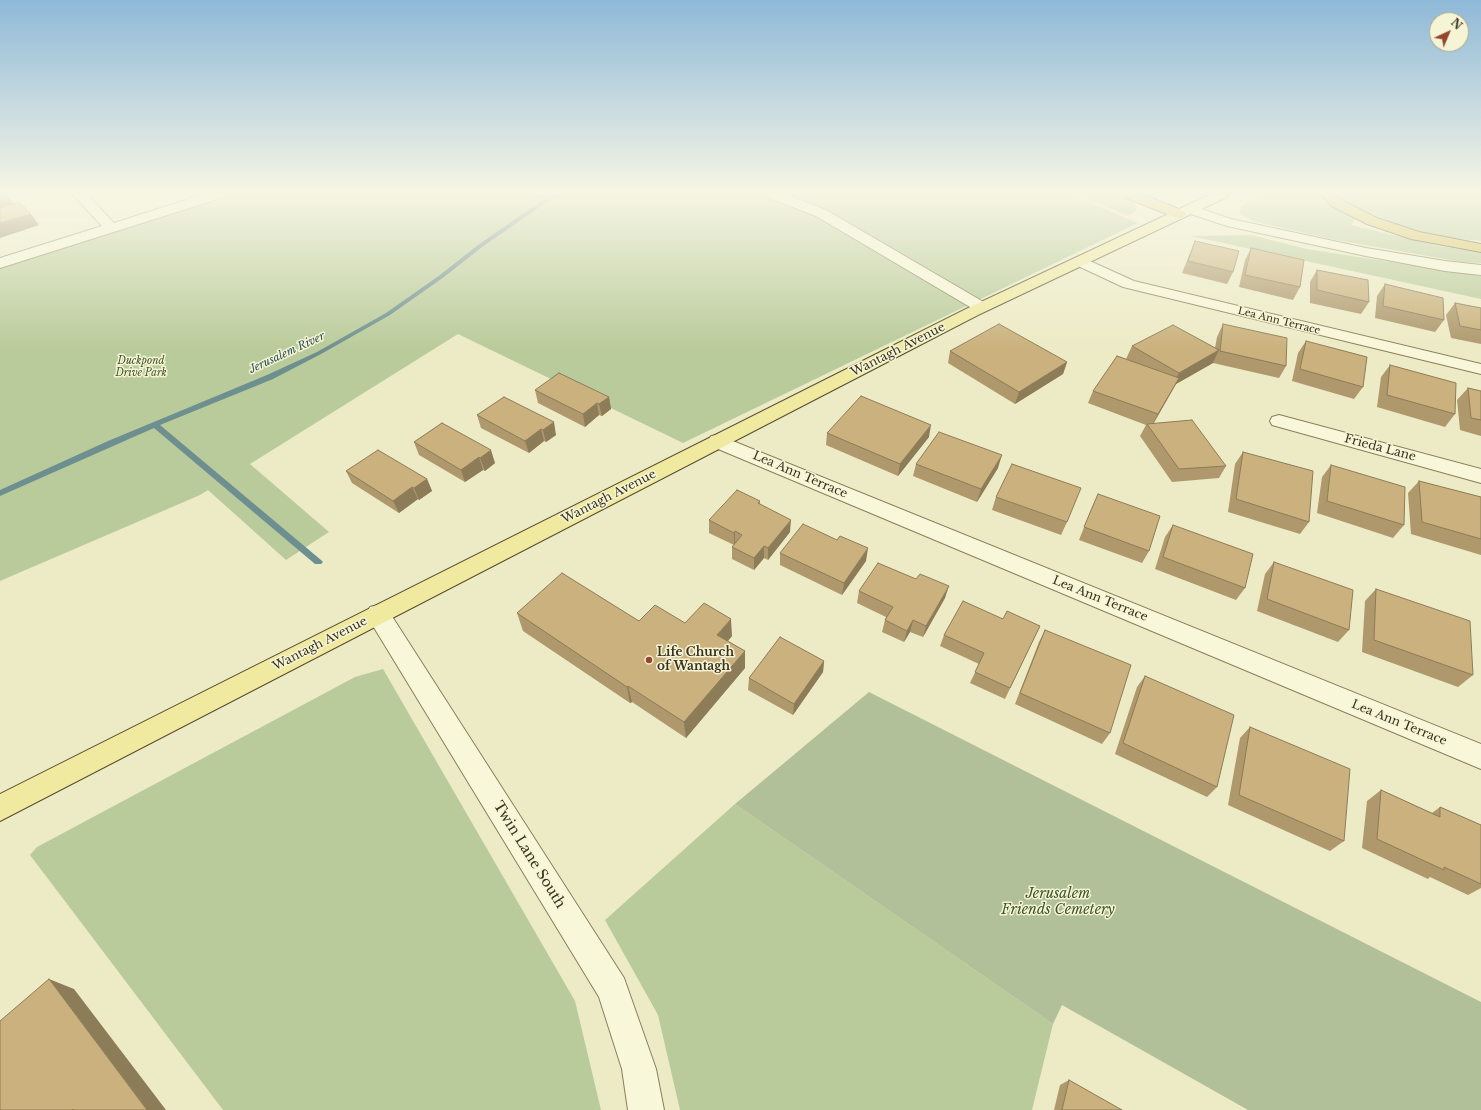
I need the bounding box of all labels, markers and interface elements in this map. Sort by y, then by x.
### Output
north arrow [1429,12,1469,52]
text: N [1448,15,1465,33]
street label: Lea Ann Terrace [1236,305,1322,337]
street label: Wantagh Avenue [849,320,947,380]
water label: Jerusalem River [247,330,327,376]
park label: Duckpond Drive Park [115,355,167,378]
street label: Frieda Lane [1343,432,1417,464]
street label: Lea Ann Terrace [750,449,850,501]
street label: Wantagh Avenue [560,467,658,527]
street label: Lea Ann Terrace [1050,573,1150,625]
street label: Wantagh Avenue [271,614,369,674]
place label: Life Church of Wantagh [657,646,734,674]
marker: Life Church of Wantagh [644,655,654,665]
street label: Lea Ann Terrace [1349,697,1449,749]
street label: Twin Lane South [489,799,569,911]
park label: Jerusalem Friends Cemetery [1001,886,1115,918]

